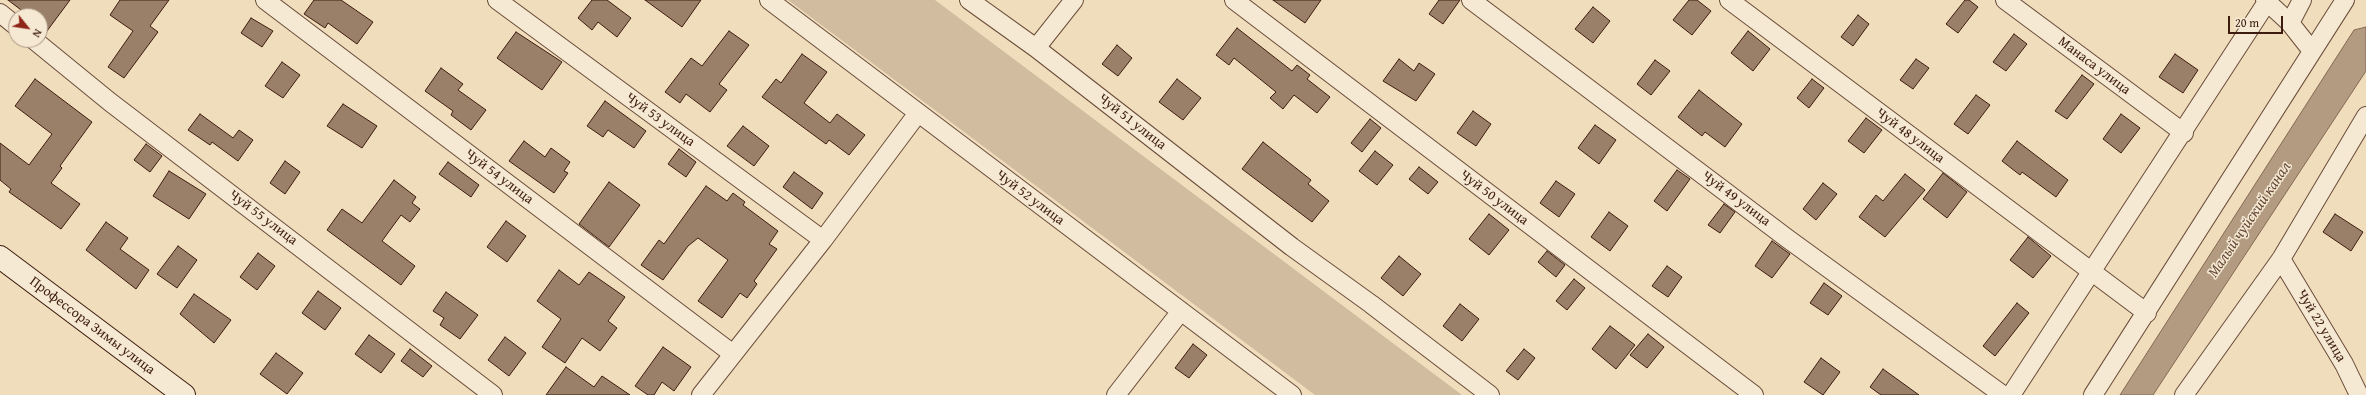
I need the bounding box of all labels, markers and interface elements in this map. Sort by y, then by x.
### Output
north arrow [8,8,48,48]
scale bar [2230,8,2285,34]
text: 20 m [2235,14,2259,31]
text: N [29,26,46,41]
street label: Манаса улица [2055,33,2133,99]
street label: Чуй 53 улица [622,89,698,151]
street label: Чуй 51 улица [1095,90,1169,154]
street label: Чуй 48 улица [1872,105,1948,167]
street label: Чуй 54 улица [461,146,537,208]
water label: Малый чуйский канал [2205,159,2295,281]
street label: Чуй 52 улица [992,167,1068,229]
street label: Чуй 50 улица [1456,167,1532,229]
street label: Чуй 49 улица [1698,168,1774,230]
street label: Чуй 55 улица [225,187,301,249]
street label: Профессора Зимы улица [26,273,158,379]
street label: Чуй 22 улица [2293,287,2349,365]

